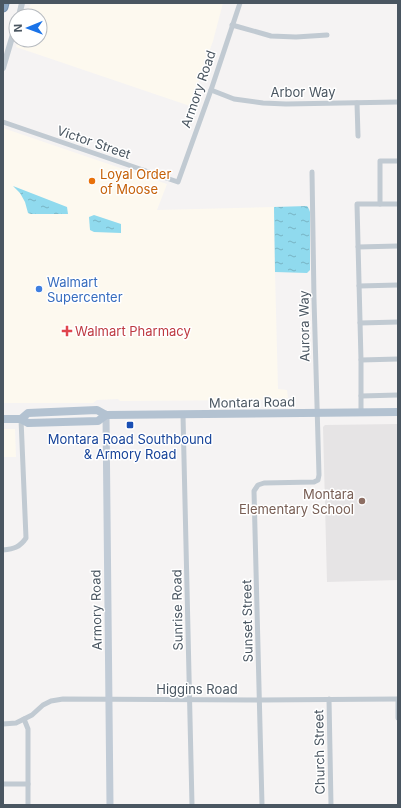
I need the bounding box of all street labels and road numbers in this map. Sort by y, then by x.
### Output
street label: Armory Road [177,48,219,130]
street label: Arbor Way [271,84,335,100]
street label: Victor Street [55,122,133,162]
street label: Aurora Way [295,290,313,362]
street label: Montara Road [209,393,295,411]
street label: Sunrise Road [168,569,186,651]
street label: Armory Road [87,570,105,650]
street label: Sunset Street [238,579,256,663]
street label: Higgins Road [156,681,238,697]
street label: Church Street [310,709,328,795]

